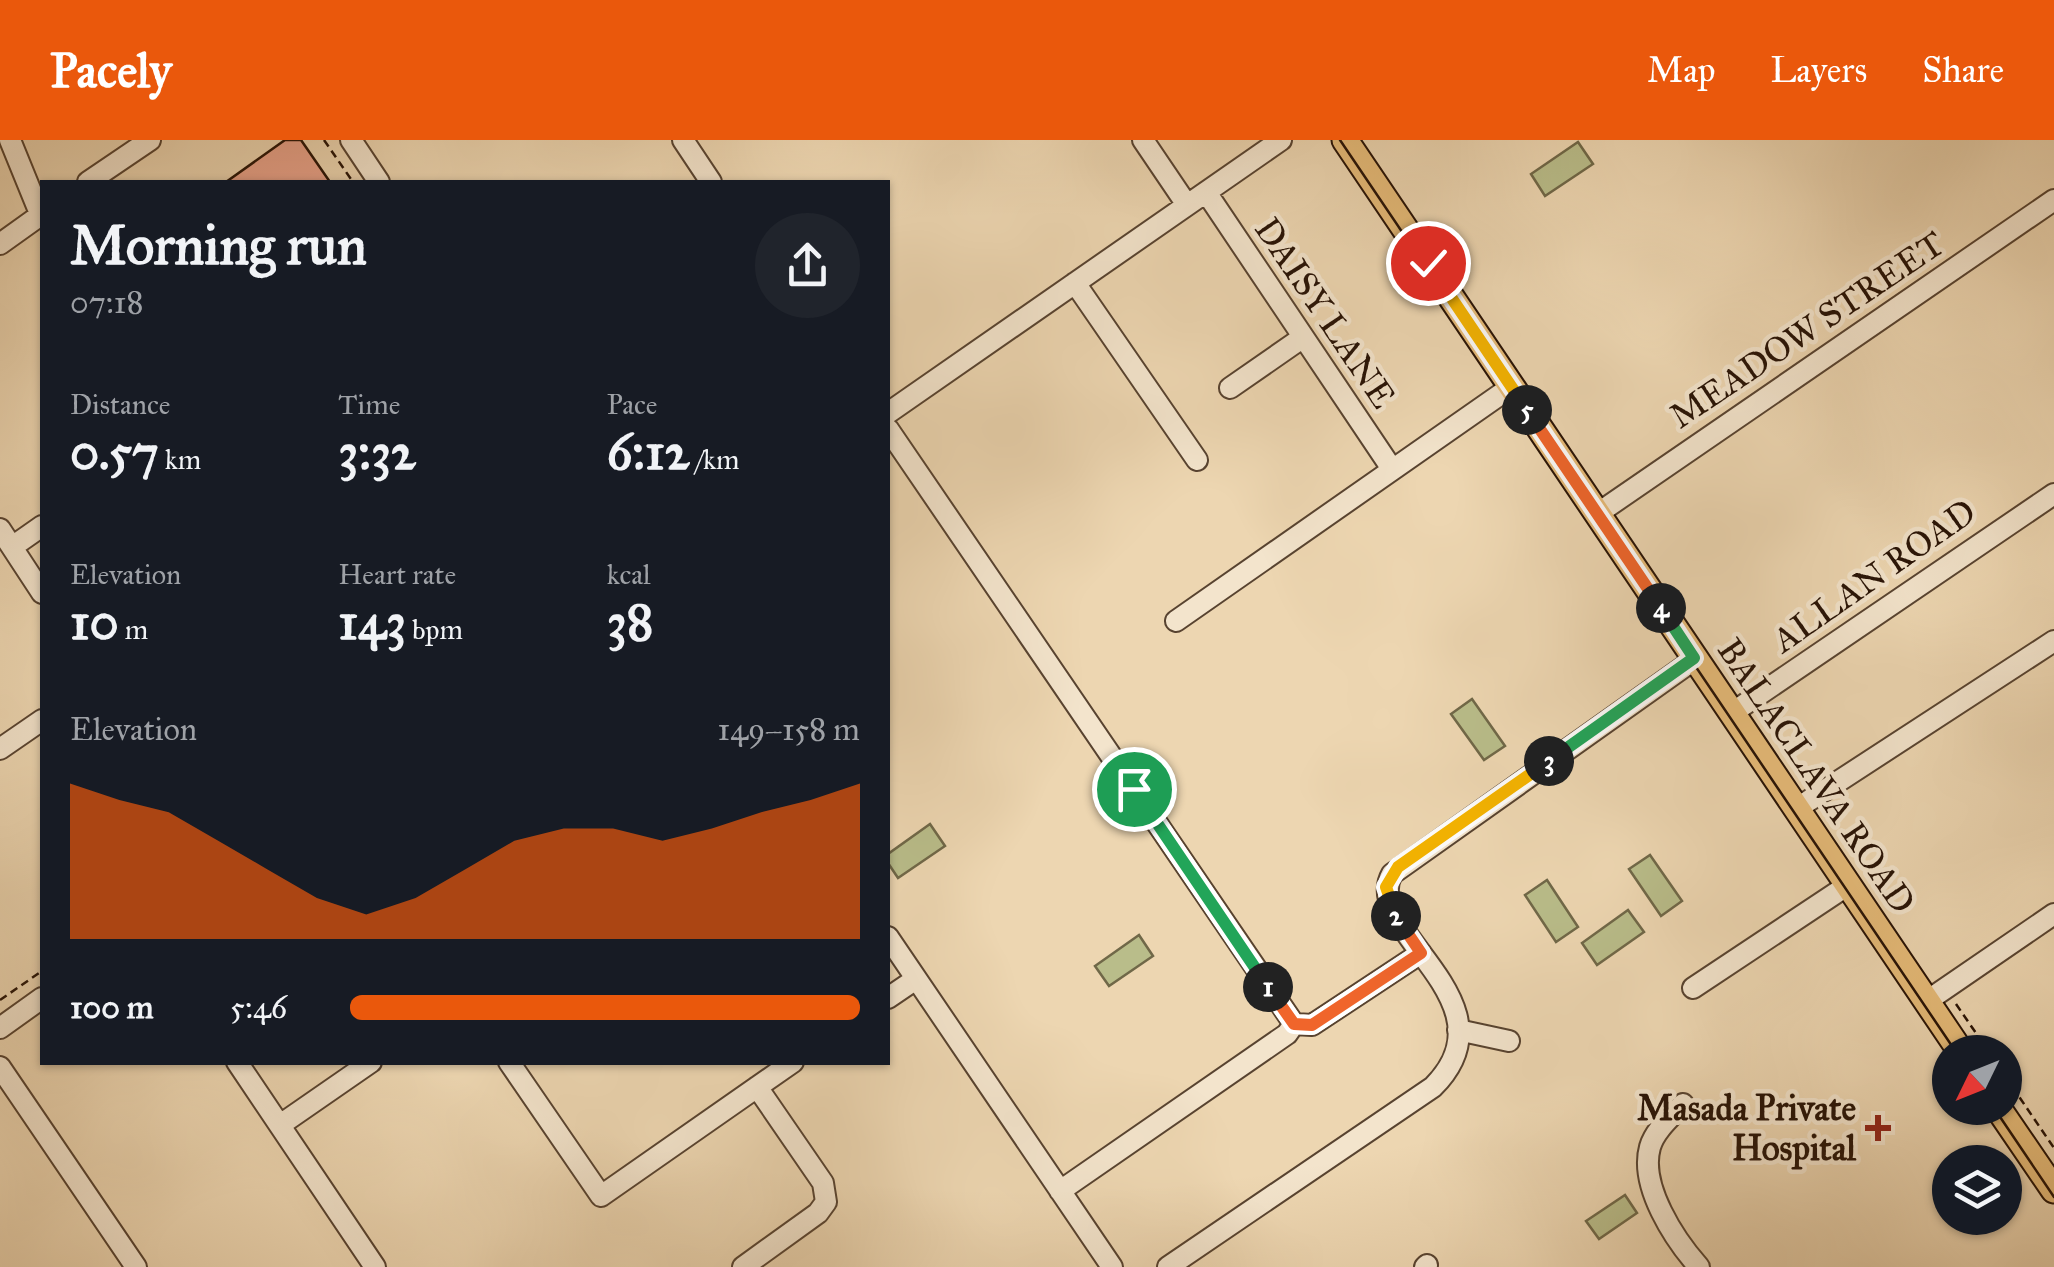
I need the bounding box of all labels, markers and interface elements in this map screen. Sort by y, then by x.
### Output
text: Pacely [50,41,172,100]
text: Map [1647,49,1715,92]
text: Layers [1770,49,1867,92]
text: Share [1922,49,2004,92]
street label: DAISY LANE [1245,210,1405,416]
text: Morning run [70,212,367,279]
button: share [755,213,860,318]
pin [1386,221,1471,306]
street label: MEADOW STREET [1661,222,1953,438]
icon: check [1401,236,1456,291]
text: 07:18 [70,283,143,322]
pin: 5 [1502,385,1552,435]
text: Distance [70,387,170,422]
text: Time [338,387,400,422]
text: Pace [607,387,657,422]
text: 5 [1520,392,1534,427]
text: 0.57 [70,422,159,483]
text: 3:32 [338,422,416,483]
text: 6:12 [607,422,689,483]
text: km [159,442,201,477]
text: /km [689,442,739,477]
street label: ALLAN ROAD [1762,490,1984,663]
text: Elevation [70,557,181,592]
text: Heart rate [338,557,456,592]
text: kcal [607,557,651,592]
pin: 4 [1636,583,1686,633]
text: 4 [1653,590,1669,625]
text: 10 [70,592,119,653]
text: 143 [338,592,406,653]
text: 38 [607,592,653,653]
text: m [119,612,148,647]
text: bpm [406,612,463,647]
street label: BALACLAVA ROAD [1708,630,1924,922]
text: Elevation [70,710,197,749]
text: 149–158 m [718,710,860,749]
pin: 3 [1524,736,1574,786]
text: 3 [1543,743,1555,778]
pin [1092,747,1177,832]
icon: arrive [1107,762,1162,817]
pin: 2 [1371,891,1421,941]
text: 2 [1389,898,1403,933]
pin: 1 [1243,962,1293,1012]
text: 1 [1262,969,1274,1004]
text: 100 m [70,988,154,1027]
text: 5:46 [230,988,287,1027]
north arrow [1932,1035,2022,1125]
map controls [1932,1035,2022,1235]
place label: Masada Private Hospital [1637,1087,1857,1170]
marker: Masada Private Hospital [1865,1115,1891,1141]
button: layers [1932,1145,2022,1235]

